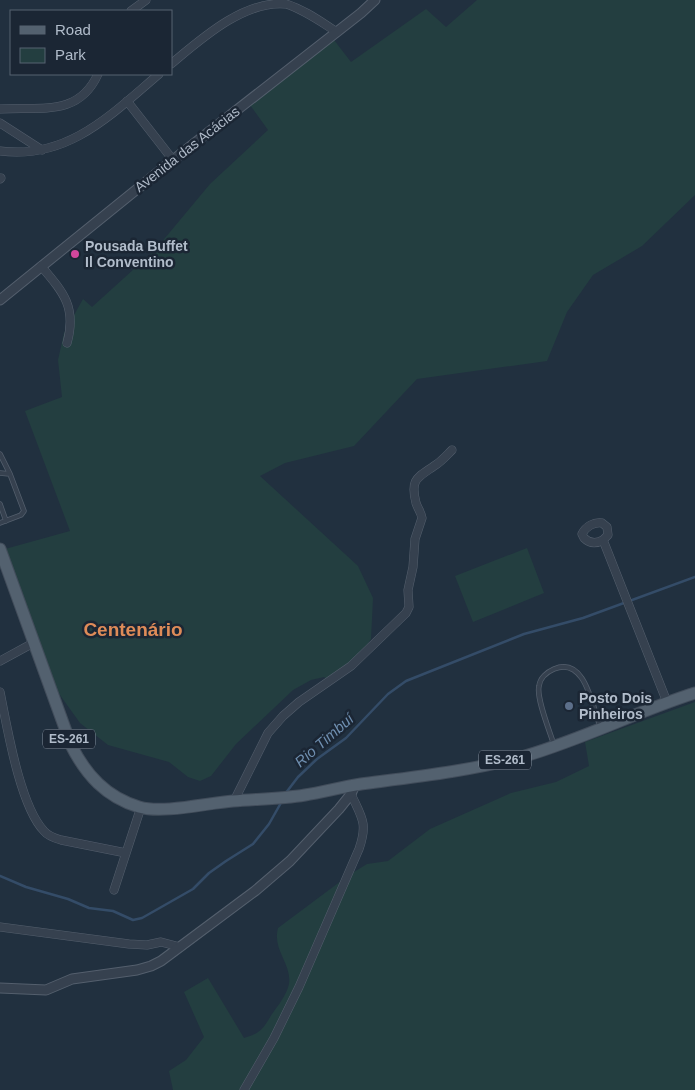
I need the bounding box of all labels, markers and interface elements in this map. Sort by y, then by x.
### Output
legend [10,10,172,75]
text: Road [55,21,91,38]
text: Park [55,46,86,63]
street label: Avenida das Acácias [131,103,243,195]
place label: Pousada Buffet Il Conventino [85,238,188,270]
marker: Pousada Buffet Il Conventino [69,248,81,260]
district label: Centenário [83,619,183,640]
place label: Posto Dois Pinheiros [579,690,652,722]
marker: Posto Dois Pinheiros [563,700,575,712]
water label: Rio Timbuí [291,709,358,770]
road number: ES-261 [43,730,95,749]
road number: ES-261 [479,750,531,770]

